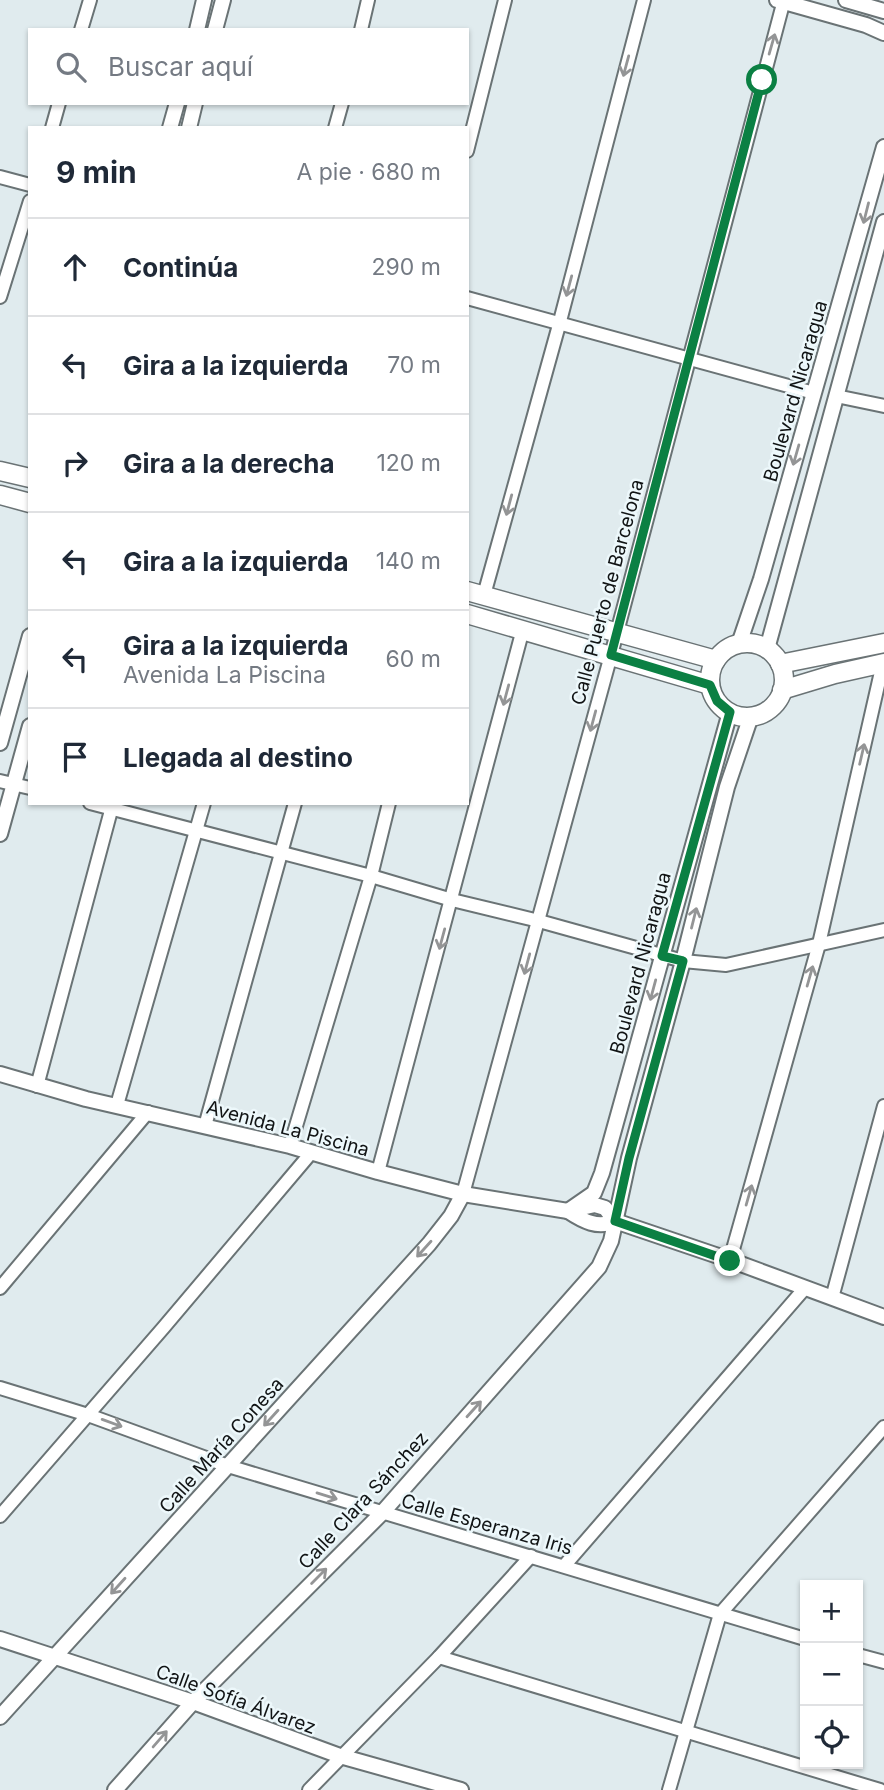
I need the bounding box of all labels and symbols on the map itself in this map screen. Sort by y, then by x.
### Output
one-way arrow [766,34,779,56]
one-way arrow [619,55,632,77]
route start [746,64,777,95]
one-way arrow [859,201,872,224]
one-way arrow [562,274,575,297]
street label: Boulevard Nicaragua [759,298,832,484]
one-way arrow [789,444,802,466]
street label: Calle Puerto de Barcelona [566,477,649,707]
one-way arrow [502,494,515,516]
one-way arrow [499,683,512,706]
one-way arrow [586,709,599,732]
one-way arrow [856,743,870,766]
street label: Boulevard Nicaragua [605,870,676,1057]
one-way arrow [688,907,701,930]
one-way arrow [435,927,448,950]
one-way arrow [519,953,532,975]
one-way arrow [804,965,817,987]
one-way arrow [645,979,658,1001]
street label: Avenida La Piscina [204,1096,372,1161]
one-way arrow [743,1184,756,1206]
one-way arrow [416,1240,432,1258]
route end [714,1245,745,1276]
street label: Calle María Conesa [154,1373,288,1518]
one-way arrow [466,1401,482,1419]
one-way arrow [263,1409,280,1426]
one-way arrow [100,1418,122,1431]
street label: Calle Clara Sánchez [294,1427,433,1574]
street label: Calle Esperanza Iris [399,1489,575,1560]
one-way arrow [316,1491,338,1504]
one-way arrow [310,1567,327,1584]
one-way arrow [110,1577,127,1594]
street label: Calle Sofía Álvarez [153,1659,319,1739]
one-way arrow [152,1730,168,1748]

